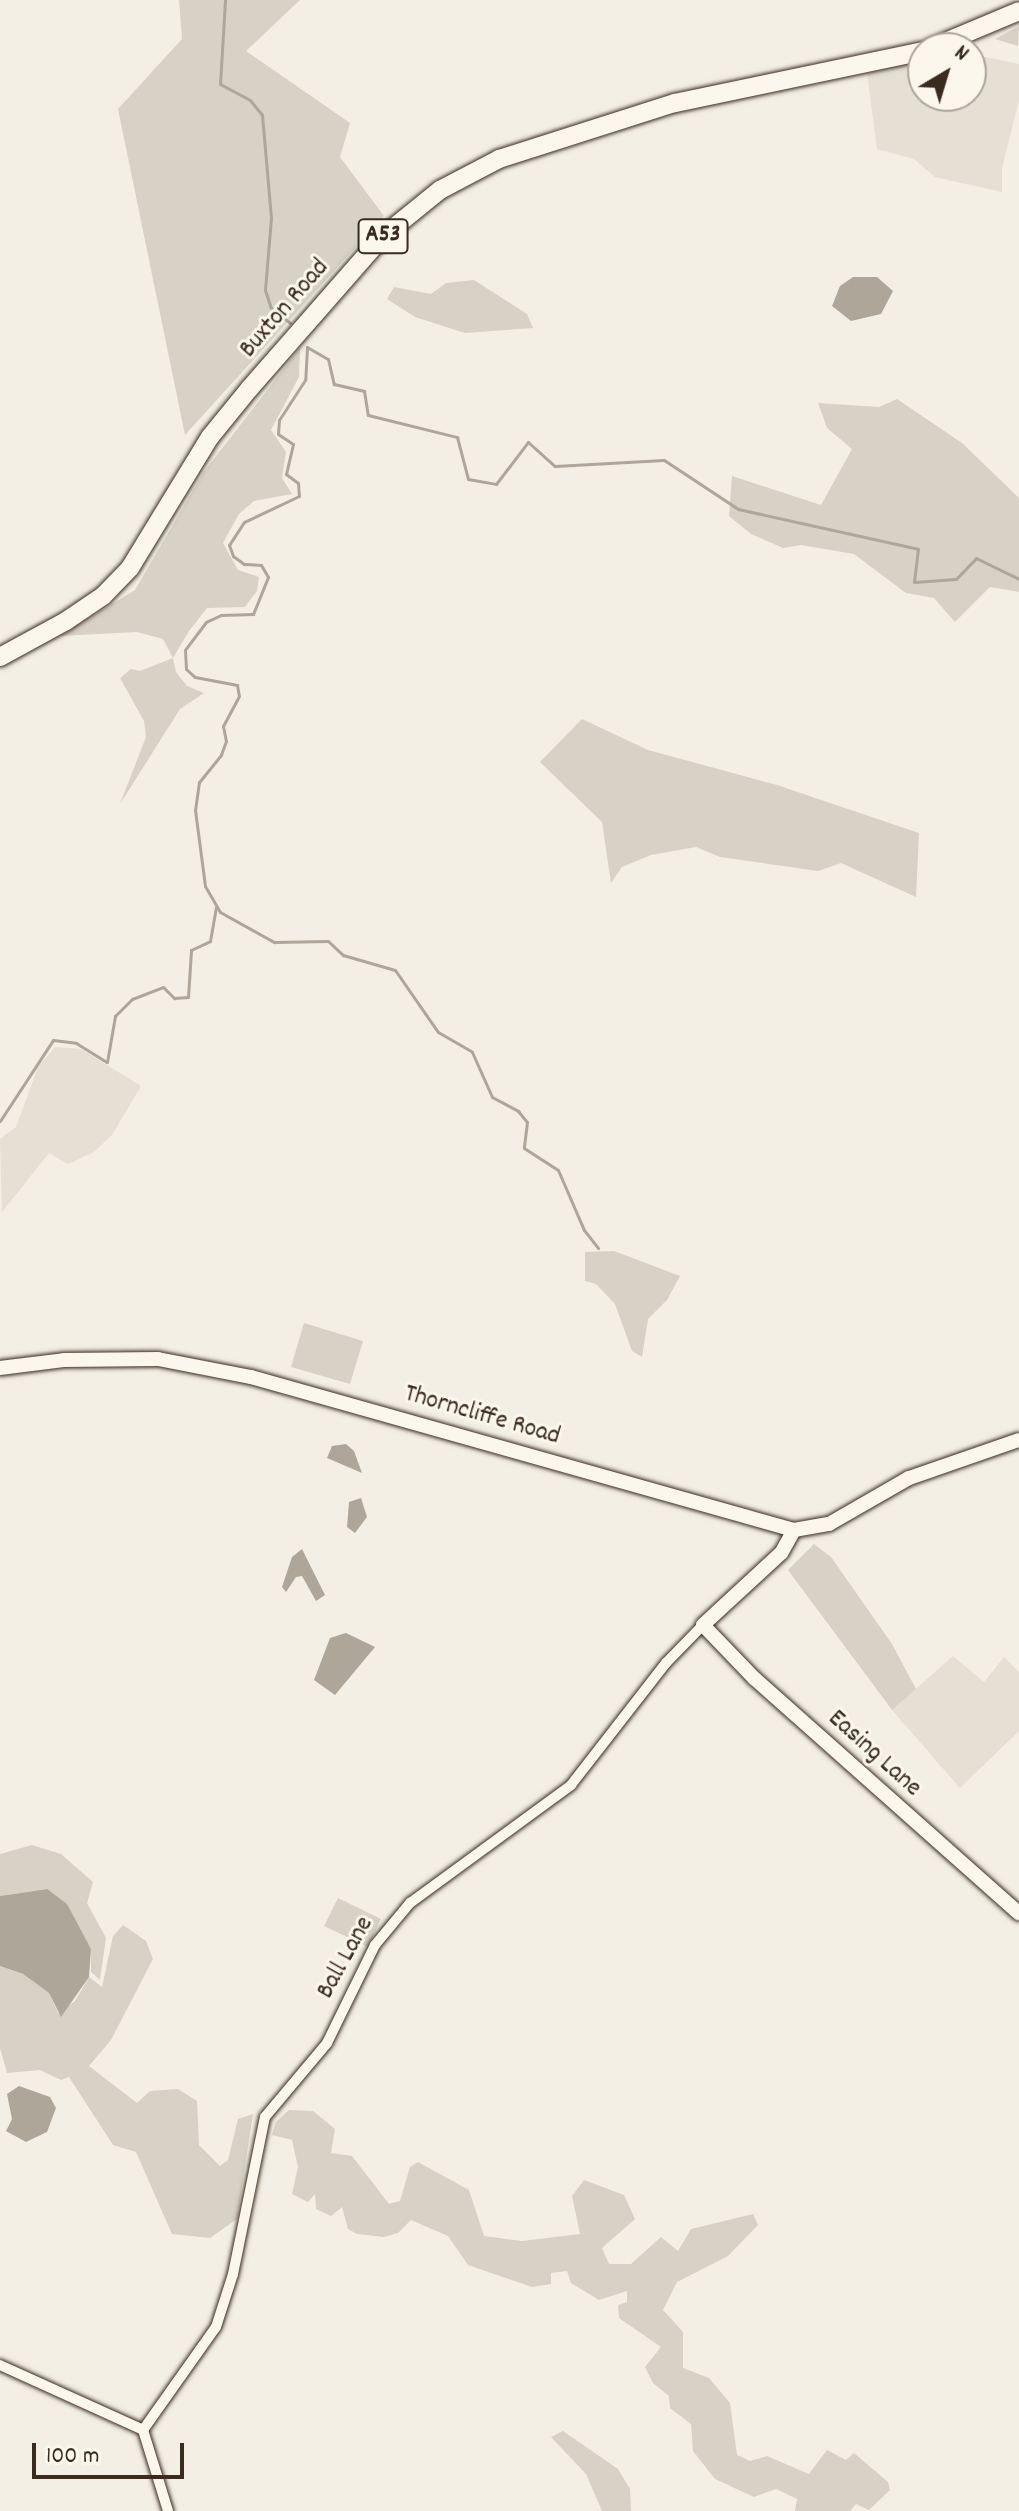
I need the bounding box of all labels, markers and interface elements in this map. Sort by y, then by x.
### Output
north arrow [907,32,987,112]
text: N [947,39,975,70]
road number: A53 [357,216,409,256]
street label: Buxton Road [234,253,336,365]
street label: Thorncliffe Road [401,1379,563,1453]
street label: Easing Lane [821,1704,927,1804]
street label: Ball Lane [311,1911,381,2005]
scale bar [36,2427,188,2477]
text: 100 m [46,2440,99,2474]

